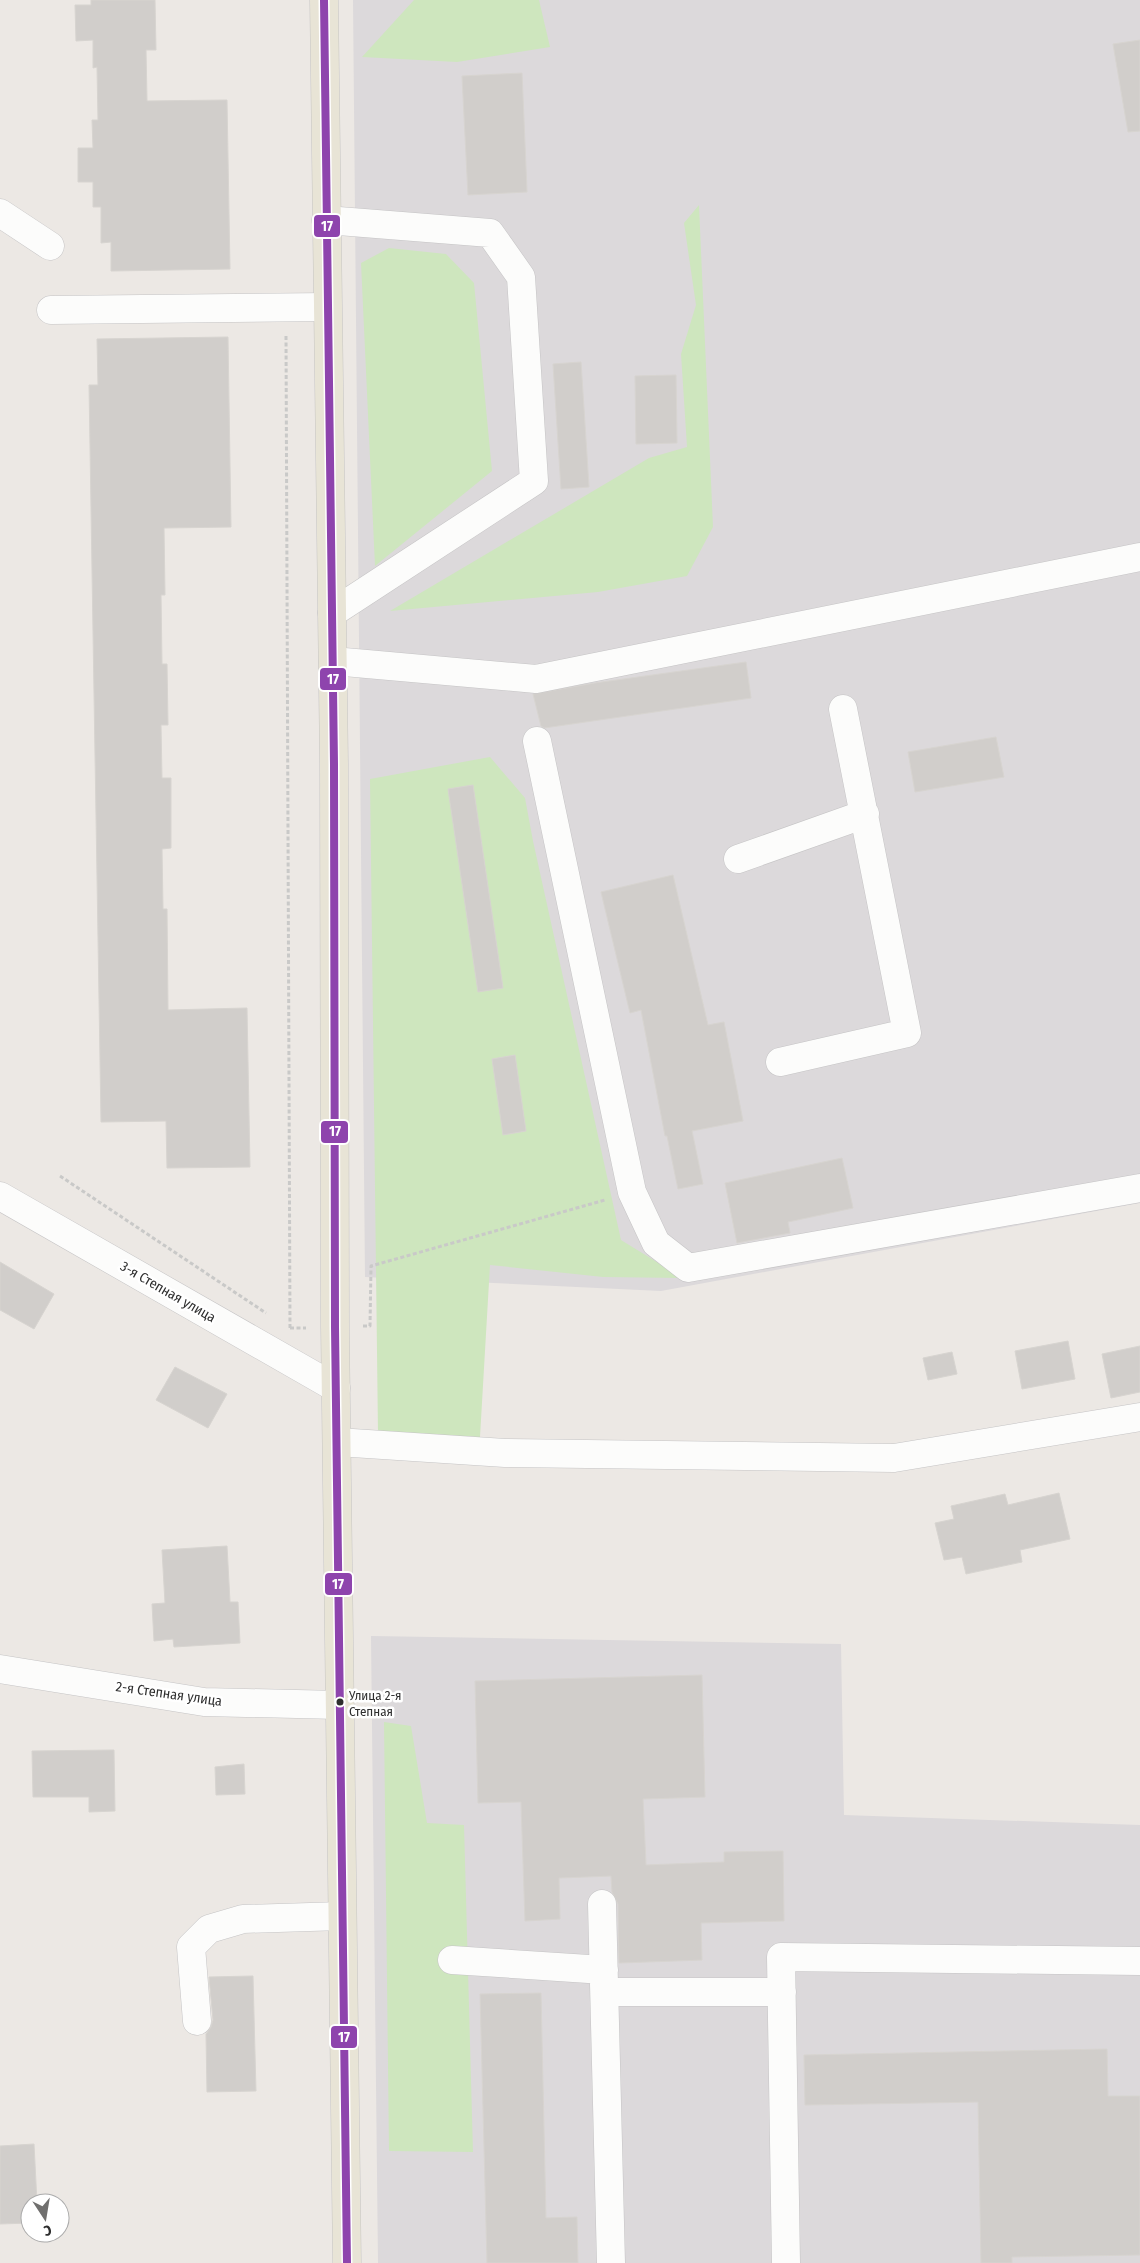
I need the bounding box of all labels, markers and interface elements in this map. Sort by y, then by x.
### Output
line badge: 17 [313,214,341,238]
text: 17 [321,218,333,235]
line badge: 17 [319,667,347,691]
text: 17 [327,671,339,688]
line badge: 17 [320,1120,349,1144]
text: 17 [329,1123,341,1140]
street label: 3-я Степная улица [117,1258,219,1326]
line badge: 17 [324,1572,353,1596]
text: 17 [332,1576,344,1593]
street label: 2-я Степная улица [115,1678,223,1710]
place label: Улица 2-я Степная [348,1688,401,1719]
marker: Улица 2-я Степная [335,1697,345,1707]
line badge: 17 [330,2025,358,2049]
text: 17 [338,2029,350,2046]
north arrow [20,2193,70,2243]
text: С [42,2221,53,2239]

